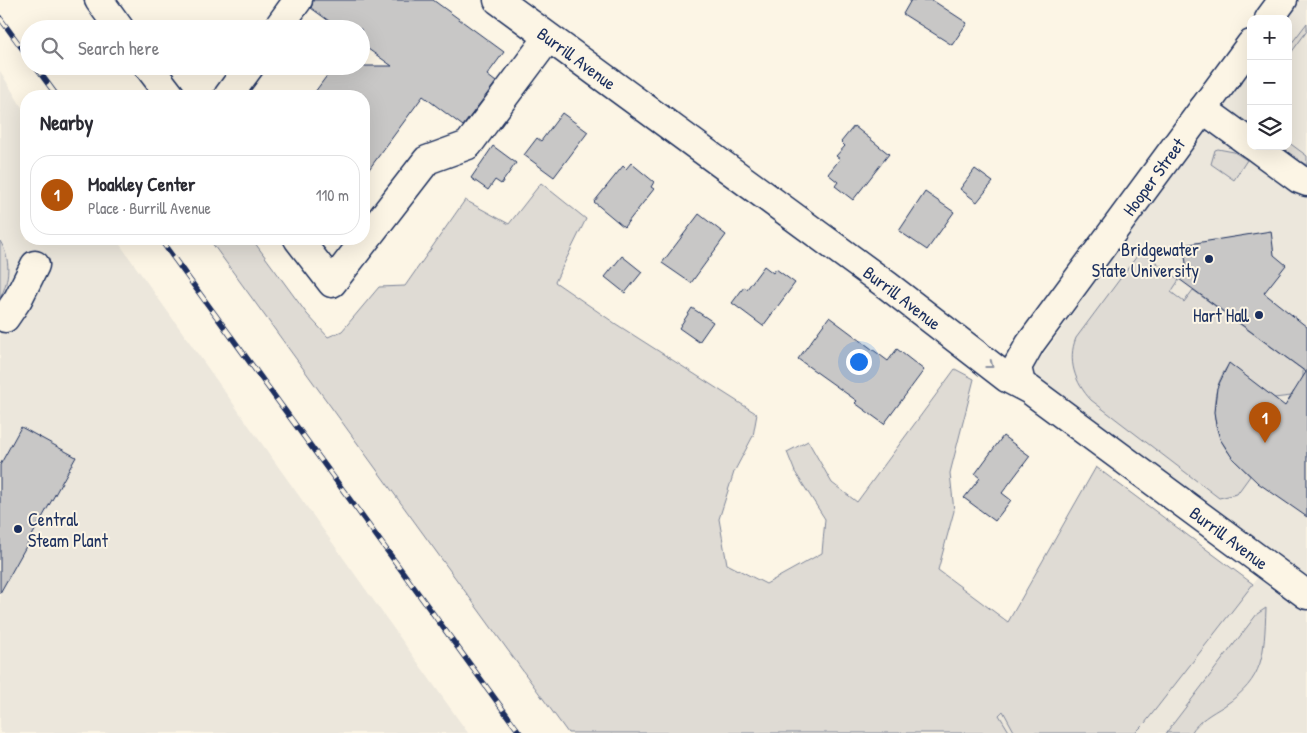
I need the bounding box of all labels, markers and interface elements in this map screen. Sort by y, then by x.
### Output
map controls [1247,15,1292,150]
button: + [1247,15,1292,60]
search box [20,20,370,75]
street label: Burrill Avenue [533,21,621,95]
icon: search [38,34,66,62]
text: Search here [78,35,159,61]
button: − [1247,60,1292,105]
button: layers [1247,105,1292,150]
text: Nearby [40,108,93,137]
street label: Hooper Street [1116,132,1191,220]
text: Moakley Center [88,171,195,197]
text: 1 [54,184,60,206]
text: 110 m [316,184,349,206]
text: Place · Burrill Avenue [88,197,211,219]
place label: Bridgewater State University [1092,237,1199,283]
marker: Bridgewater State University [1203,253,1215,265]
street label: Burrill Avenue [858,260,947,335]
place label: Hart Hall [1193,303,1249,328]
marker: Hart Hall [1253,309,1265,321]
your location [846,349,872,375]
one-way arrow [984,359,993,367]
pin: 1 [1249,402,1281,443]
street label: Burrill Avenue [1185,500,1274,575]
place label: Central Steam Plant [28,507,109,553]
marker: Central Steam Plant [12,523,24,535]

